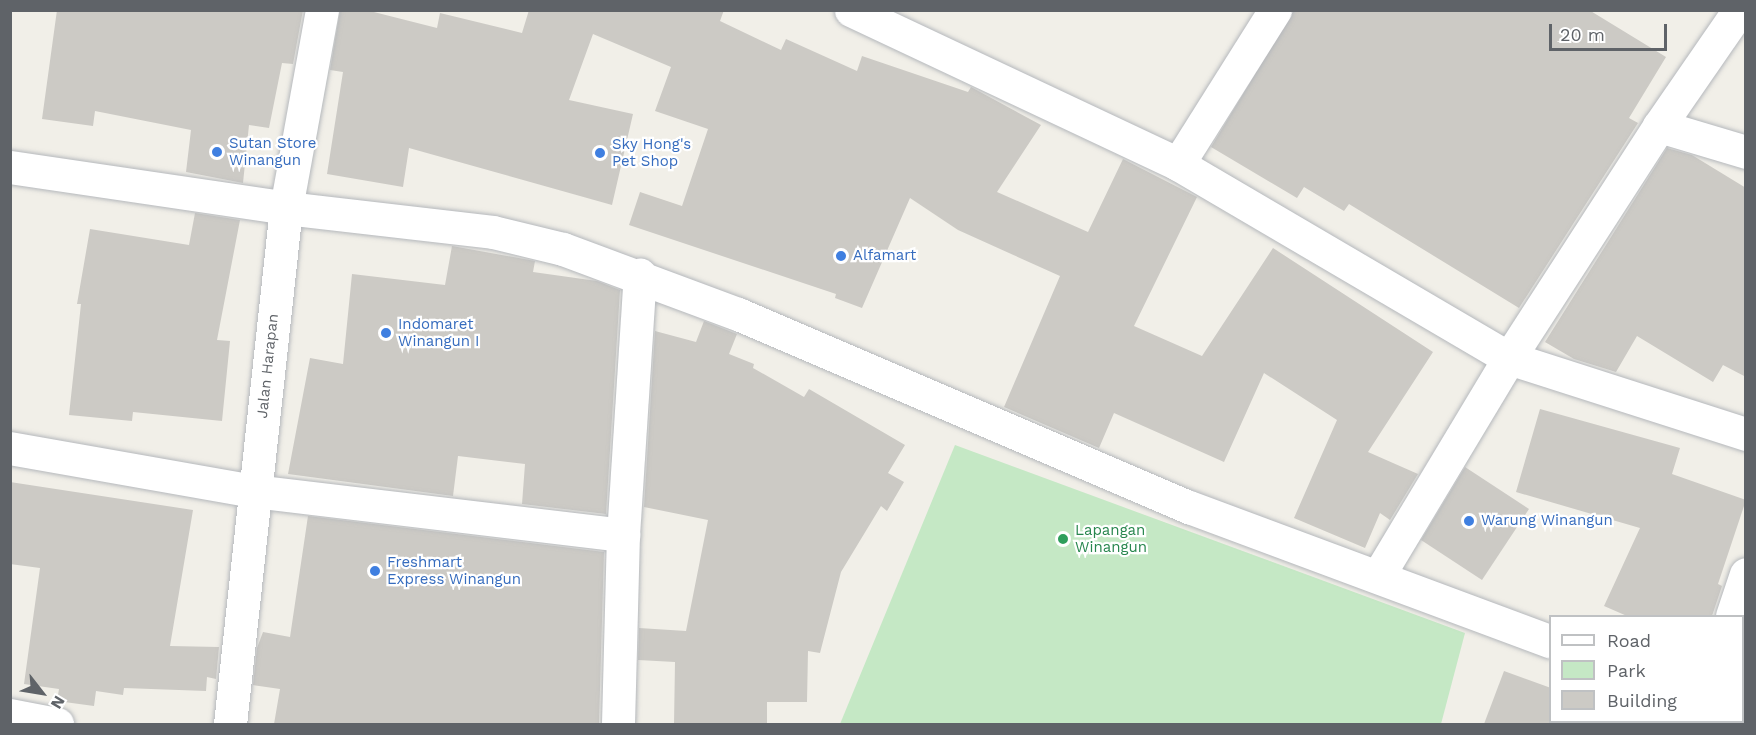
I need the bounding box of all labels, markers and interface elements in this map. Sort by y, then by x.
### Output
scale bar [1552,12,1670,50]
text: 20 m [1560,24,1605,45]
place label: Sutan Store Winangun [229,134,316,169]
place label: Sky Hong's Pet Shop [612,135,691,170]
marker: Sutan Store Winangun [210,145,224,159]
marker: Sky Hong's Pet Shop [593,146,607,160]
place label: Alfamart [853,247,916,265]
marker: Alfamart [834,249,848,263]
street label: Jalan Harapan [254,313,282,419]
place label: Indomaret Winangun I [398,315,480,350]
marker: Indomaret Winangun I [379,326,393,340]
place label: Warung Winangun [1481,512,1613,530]
marker: Warung Winangun [1462,514,1476,528]
place label: Lapangan Winangun [1075,521,1147,556]
marker: Lapangan Winangun [1056,532,1070,546]
place label: Freshmart Express Winangun [387,553,521,588]
marker: Freshmart Express Winangun [368,564,382,578]
legend [1549,615,1744,723]
text: Road [1607,630,1651,651]
text: Park [1607,660,1646,681]
north arrow [12,663,72,723]
text: Building [1607,690,1677,711]
text: N [47,693,69,712]

